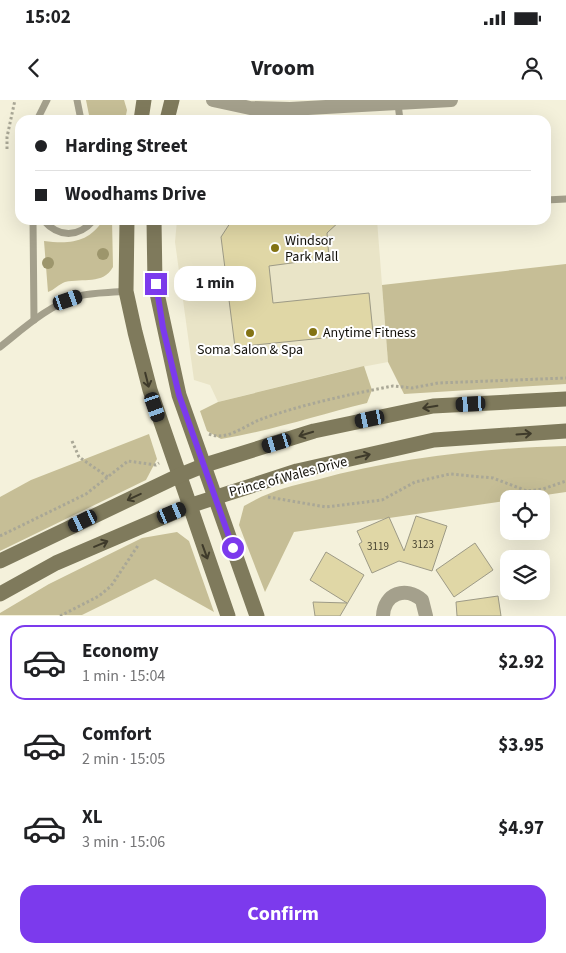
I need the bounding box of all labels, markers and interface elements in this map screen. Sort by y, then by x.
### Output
text: 15:02 [25,4,71,31]
text: Vroom [251,52,315,84]
icon: back [20,54,48,82]
icon: person [518,54,546,82]
text: Harding Street [65,133,188,160]
text: Woodhams Drive [65,181,206,208]
place label: Windsor Park Mall [285,231,339,267]
marker: Windsor Park Mall [269,242,281,254]
callout: 1 min [174,266,256,302]
text: 1 min [196,272,234,294]
route end [145,273,167,295]
car [51,288,84,312]
place label: Anytime Fitness [323,323,416,343]
marker: Anytime Fitness [307,326,319,338]
marker: Soma Salon & Spa [244,327,256,339]
place label: Soma Salon & Spa [197,340,303,360]
one-way arrow [143,371,152,387]
car [143,390,166,424]
car [455,396,486,412]
one-way arrow [422,402,438,412]
car [353,409,386,429]
one-way arrow [298,429,314,439]
one-way arrow [515,429,531,438]
car [260,431,293,455]
one-way arrow [355,451,371,460]
street label: Prince of Wales Drive [227,452,350,502]
map controls [500,490,550,600]
button: locate [500,490,550,540]
one-way arrow [127,493,142,502]
car [155,500,188,526]
car [66,508,99,534]
route start [222,537,244,559]
house number: 3123 [412,537,434,552]
one-way arrow [93,538,108,548]
house number: 3119 [367,539,389,554]
one-way arrow [201,544,210,559]
button: layers [500,550,550,600]
text: Economy [82,638,159,665]
icon: car [22,640,67,685]
text: $2.92 [498,649,544,676]
text: 1 min · 15:04 [82,665,165,687]
text: Comfort [82,721,152,748]
icon: car [22,723,67,768]
text: $3.95 [498,732,544,759]
text: 2 min · 15:05 [82,748,165,770]
text: XL [82,804,103,831]
icon: car [22,806,67,851]
text: $4.97 [498,815,544,842]
text: 3 min · 15:06 [82,831,165,853]
button: Confirm [20,885,546,943]

